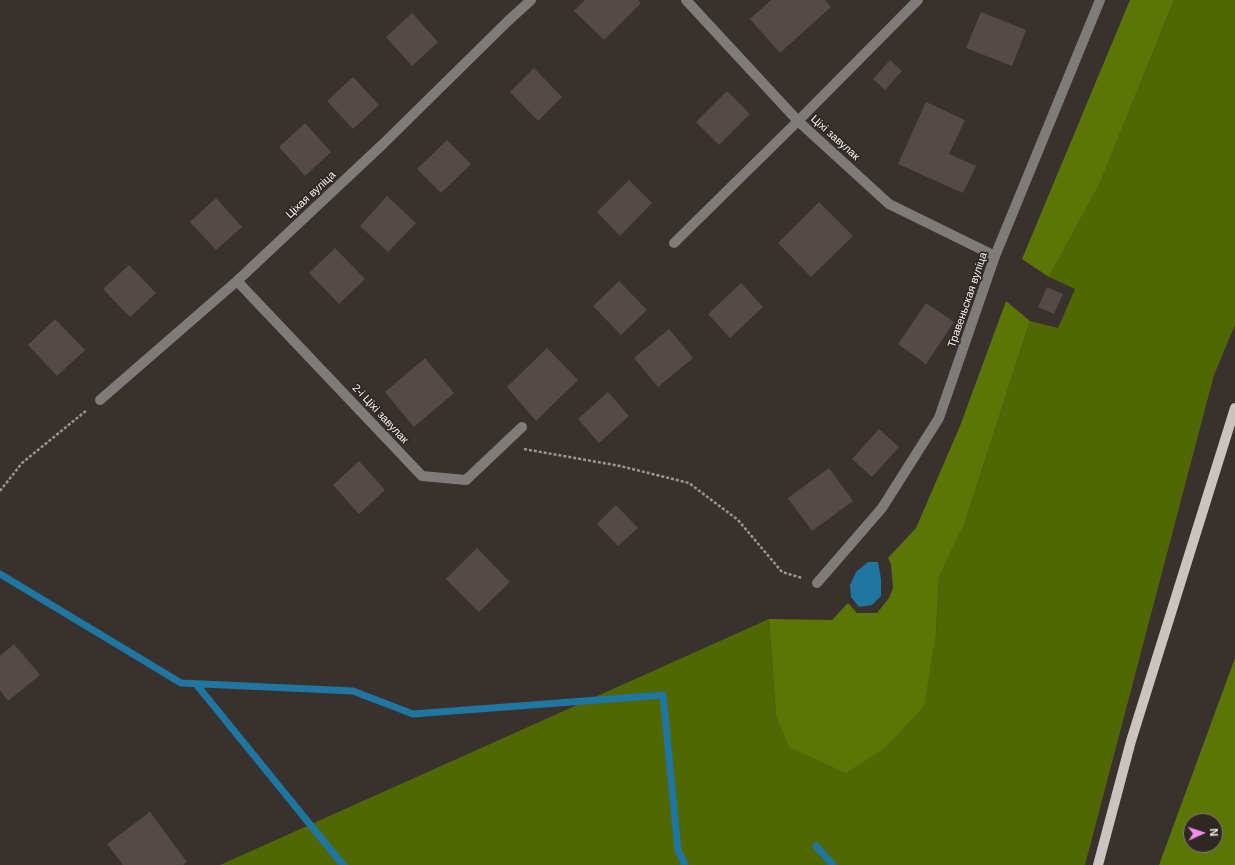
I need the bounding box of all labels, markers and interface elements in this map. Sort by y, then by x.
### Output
street label: Ціхі завулак [808,113,862,163]
street label: Ціхая вуліца [283,169,339,221]
street label: Травеньская вуліца [946,251,990,349]
street label: 2-і Ціхі завулак [349,382,411,446]
north arrow [1183,813,1223,853]
text: N [1208,828,1220,837]

